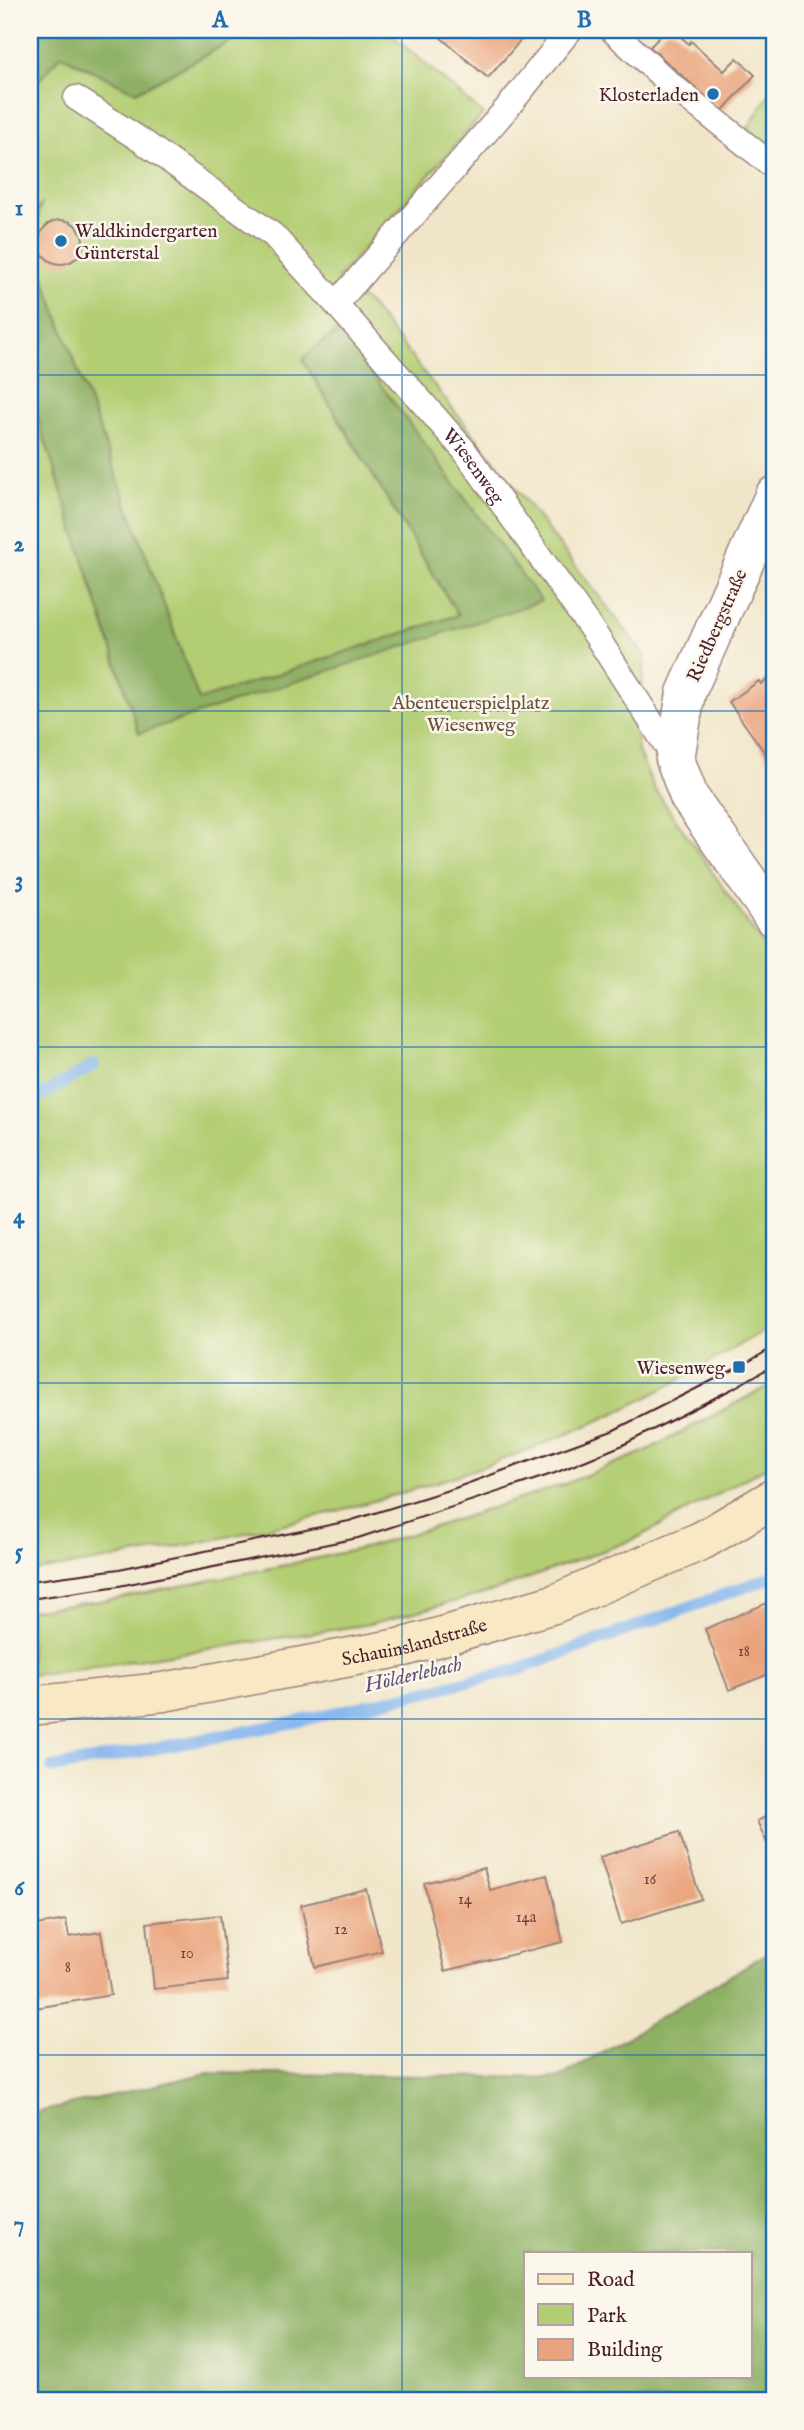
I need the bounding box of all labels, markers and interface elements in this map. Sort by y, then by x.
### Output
text: A [211,6,229,35]
text: B [576,6,592,35]
place label: Klosterladen [599,84,699,108]
marker: Klosterladen [705,86,721,102]
text: 1 [15,194,23,223]
place label: Waldkindergarten Günterstal [75,220,217,266]
marker: Waldkindergarten Günterstal [53,233,69,249]
street label: Wiesenweg [436,424,509,510]
text: 2 [14,530,25,559]
street label: Riedbergstraße [682,565,754,686]
park label: Abenteuerspielplatz Wiesenweg [391,692,550,738]
text: 3 [15,866,23,895]
text: 4 [13,1202,25,1231]
place label: Wiesenweg [636,1357,726,1381]
marker: Wiesenweg [731,1359,747,1375]
text: 5 [15,1538,24,1567]
street label: Schauinslandstraße [340,1614,490,1672]
house number: 18 [738,1642,750,1662]
water label: Hölderlebach [361,1651,465,1700]
house number: 16 [644,1870,657,1890]
text: 6 [14,1874,25,1903]
house number: 14 [458,1890,472,1910]
house number: 14a [516,1908,536,1928]
house number: 12 [334,1920,348,1940]
house number: 10 [180,1944,194,1964]
house number: 8 [65,1958,71,1978]
text: 7 [14,2210,24,2239]
legend [524,2252,752,2378]
text: Road [587,2267,635,2294]
text: Park [587,2303,628,2330]
text: Building [587,2337,663,2364]

